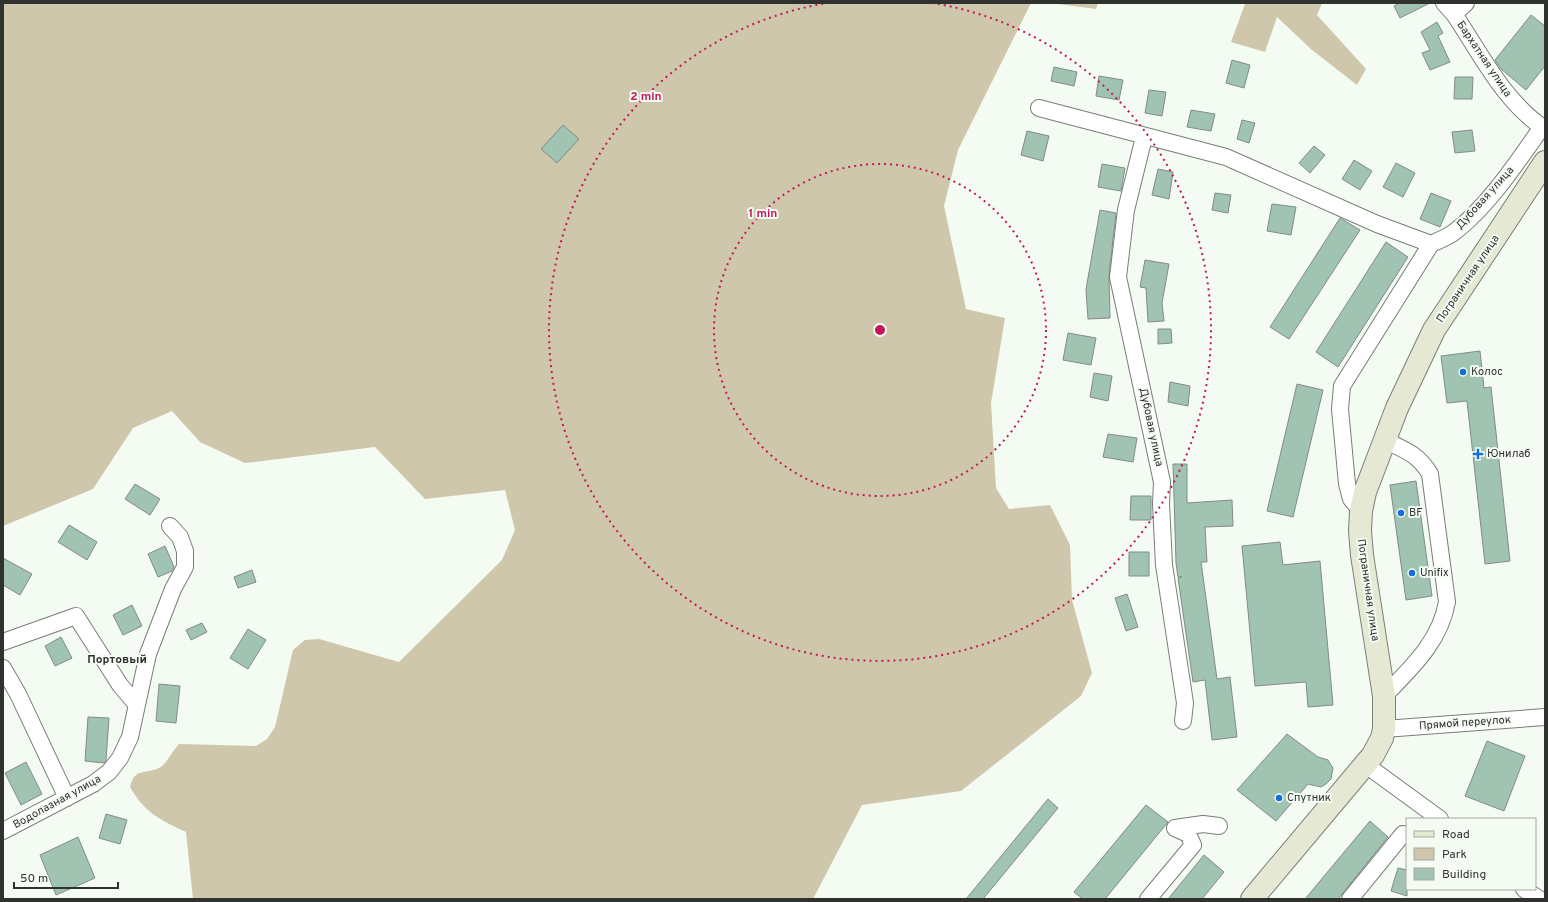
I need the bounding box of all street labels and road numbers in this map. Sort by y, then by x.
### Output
street label: Бархатная улица [1453,18,1515,100]
street label: Дубовая улица [1453,163,1517,233]
street label: Пограничная улица [1433,232,1503,326]
street label: Дубовая улица [1136,386,1166,468]
street label: Пограничная улица [1354,538,1382,642]
street label: Прямой переулок [1419,713,1511,733]
street label: Водолазная улица [11,772,104,832]

